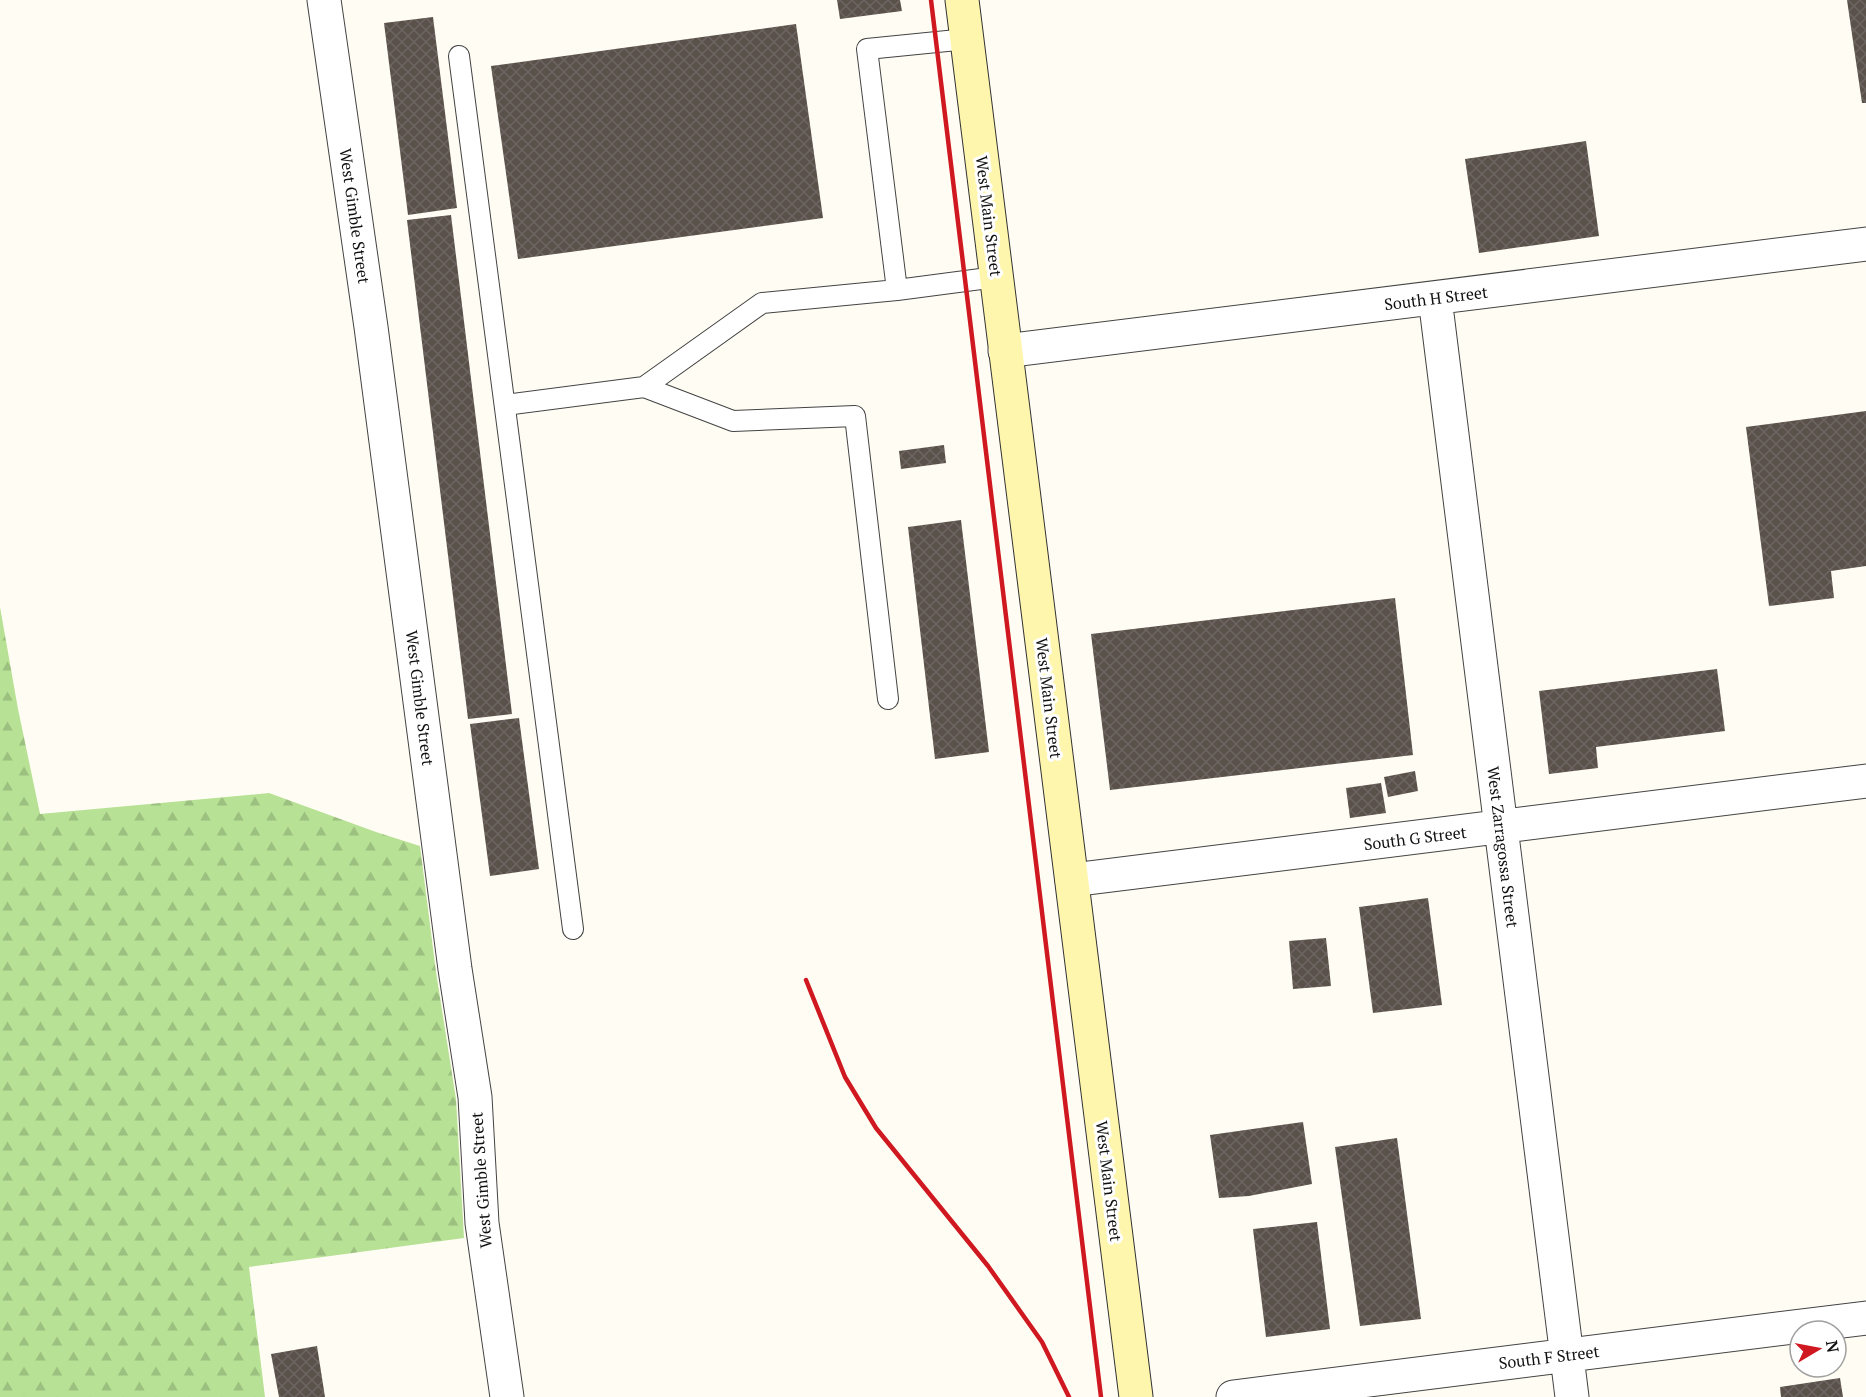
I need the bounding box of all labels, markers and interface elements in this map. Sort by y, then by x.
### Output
street label: West Gimble Street [335,147,375,285]
street label: West Main Street [971,154,1007,278]
street label: South H Street [1383,281,1489,315]
street label: West Gimble Street [401,629,439,767]
street label: West Main Street [1031,636,1067,760]
street label: West Zarragossa Street [1482,765,1524,929]
street label: South G Street [1362,821,1468,855]
street label: West Gimble Street [465,1111,497,1249]
street label: West Main Street [1091,1119,1127,1243]
north arrow [1788,1319,1848,1379]
text: N [1821,1339,1845,1354]
street label: South F Street [1497,1340,1601,1374]

